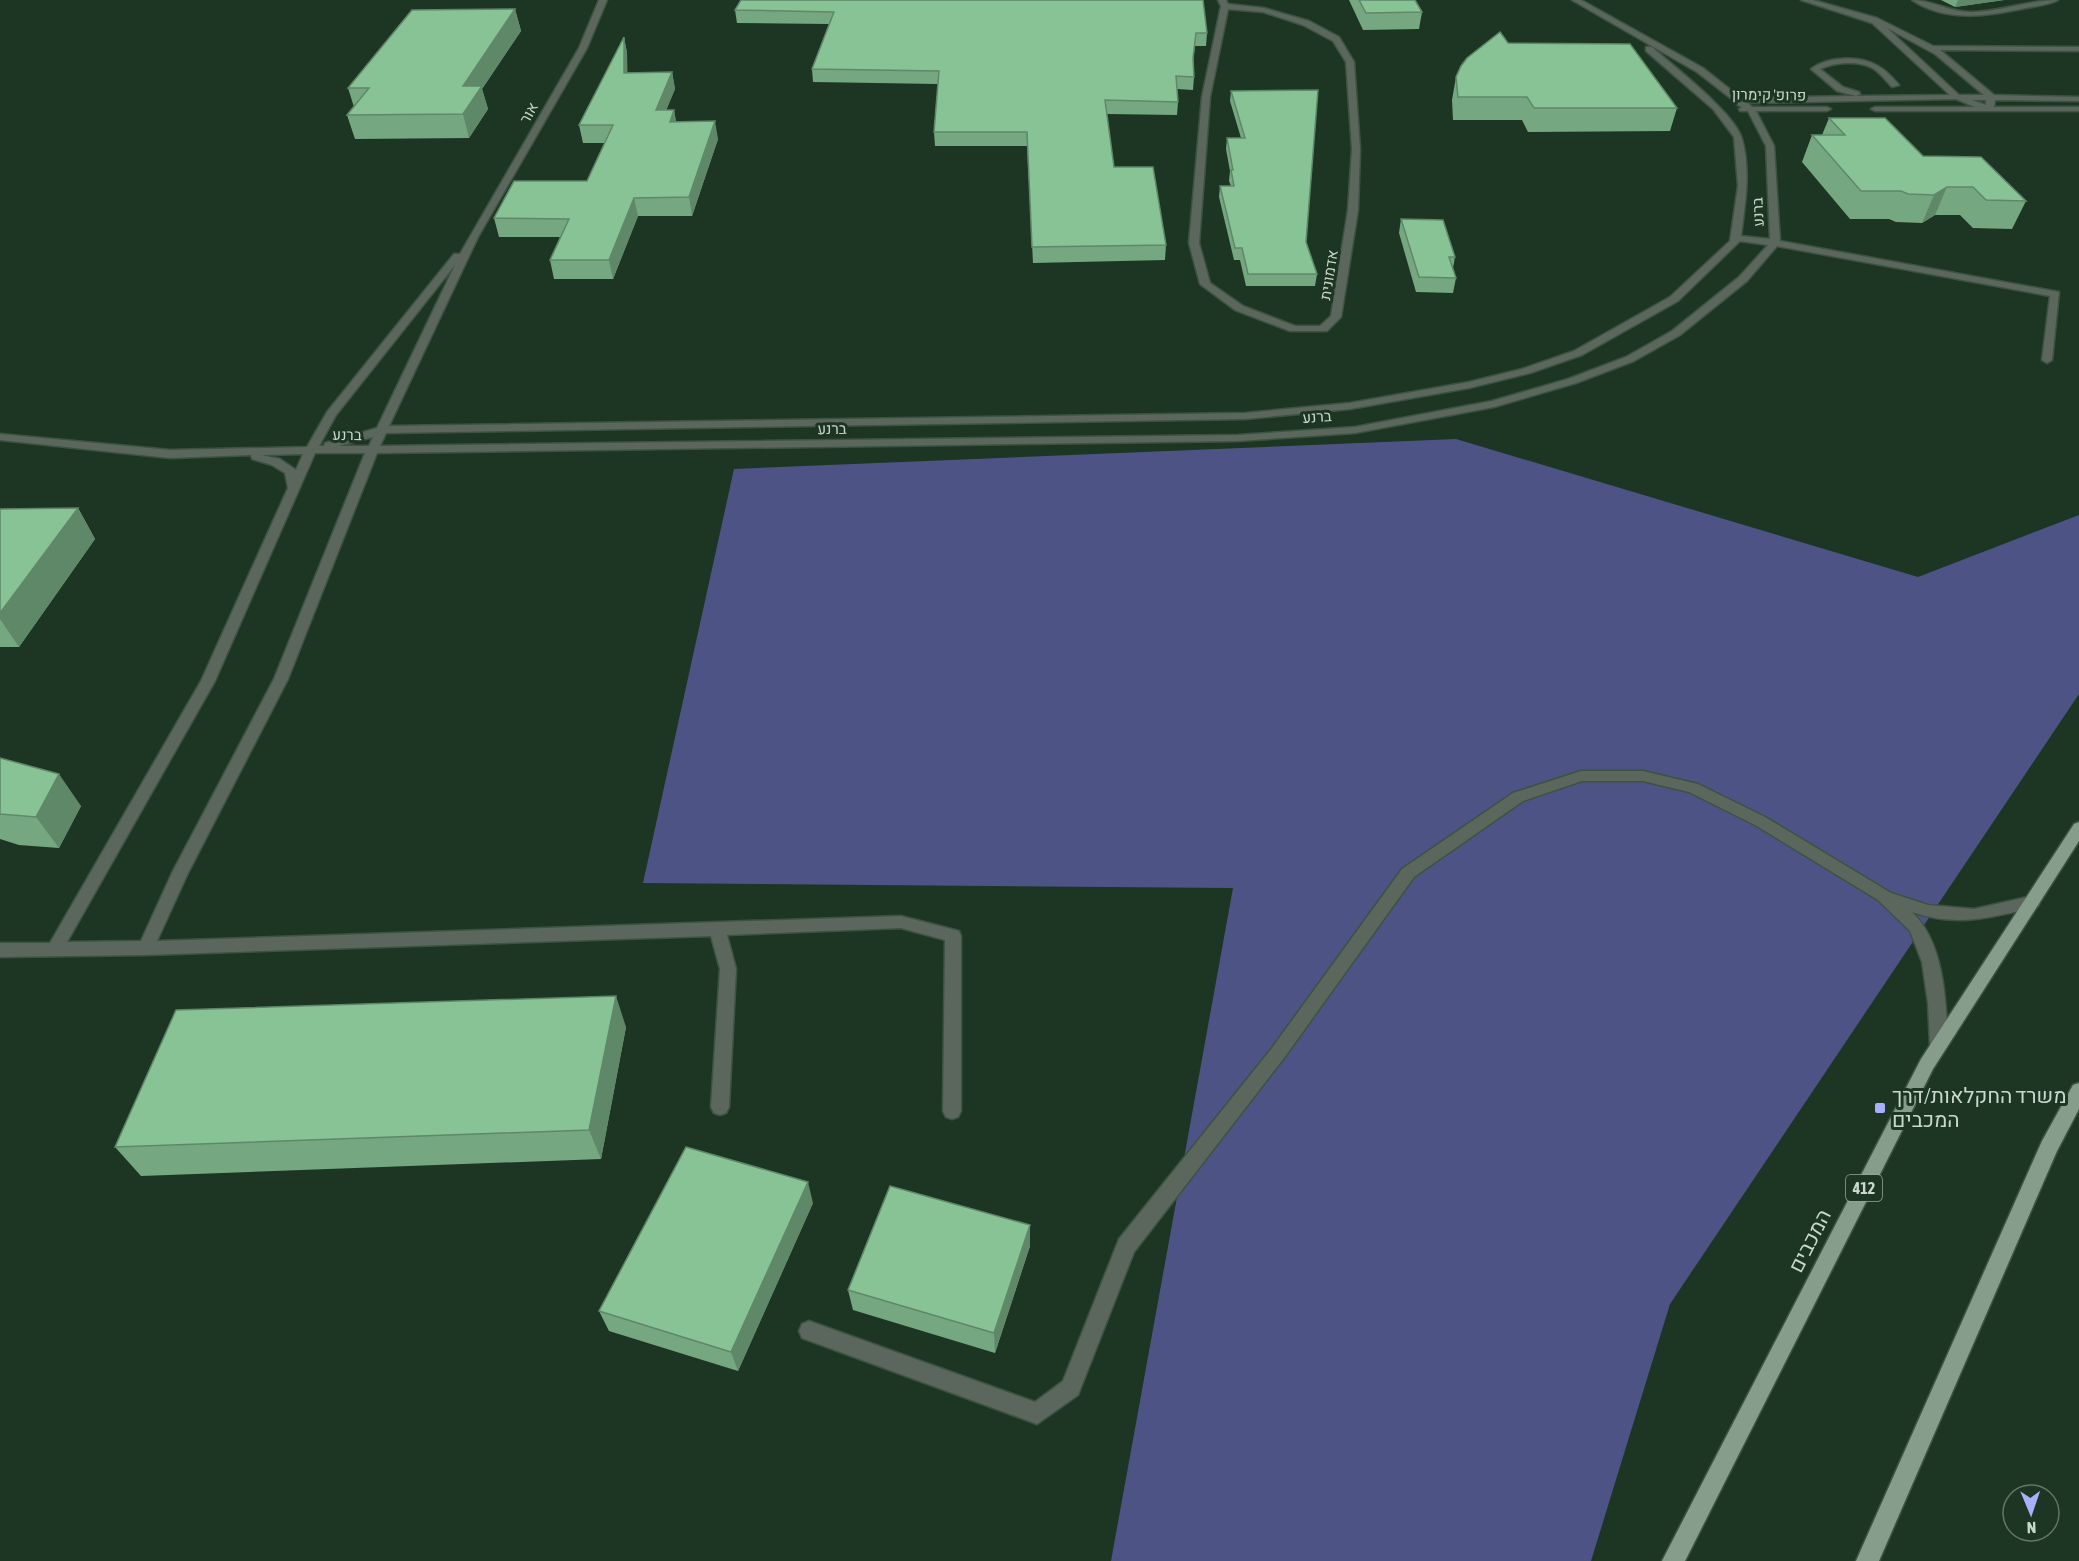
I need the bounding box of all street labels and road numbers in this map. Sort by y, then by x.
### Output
street label: פרופ' קימרון [1732,85,1806,104]
street label: אור [516,99,541,126]
street label: ברנע [1748,197,1767,227]
street label: אדמונית [1316,249,1341,301]
street label: ברנע [1302,407,1332,426]
street label: ברנע [817,420,847,437]
street label: ברנע [332,426,362,443]
road number: 412 [1846,1175,1882,1201]
street label: המכבים [1783,1205,1835,1276]

